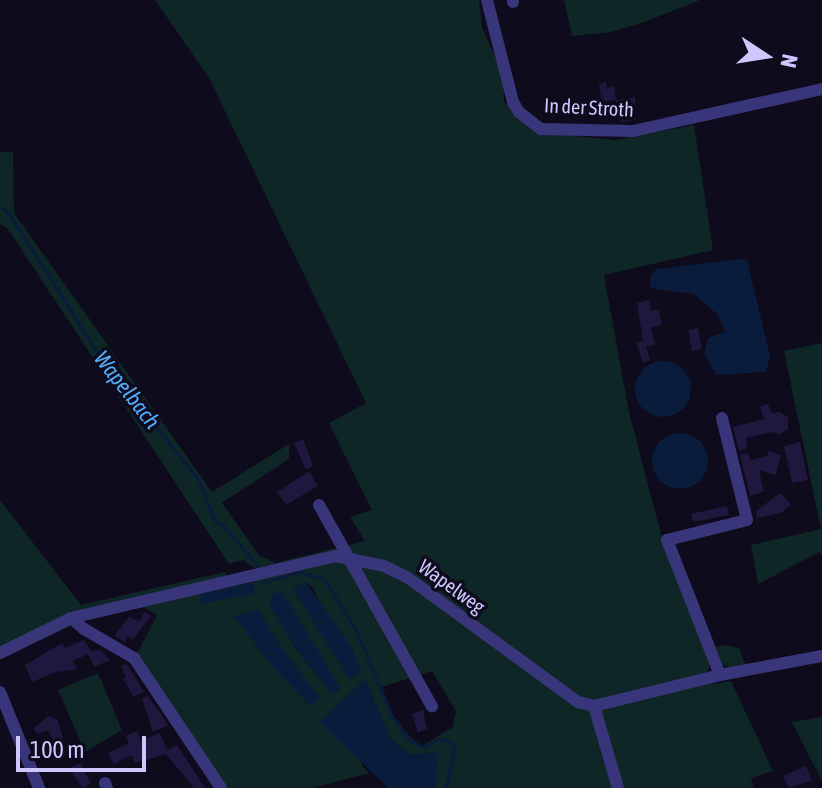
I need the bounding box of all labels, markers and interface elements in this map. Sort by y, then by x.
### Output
north arrow [726,16,806,96]
text: N [775,52,804,70]
street label: In der Stroth [544,93,634,121]
water label: Wapelbach [89,346,165,434]
street label: Wapelweg [414,554,490,618]
scale bar [20,720,150,770]
text: 100 m [30,736,84,763]

